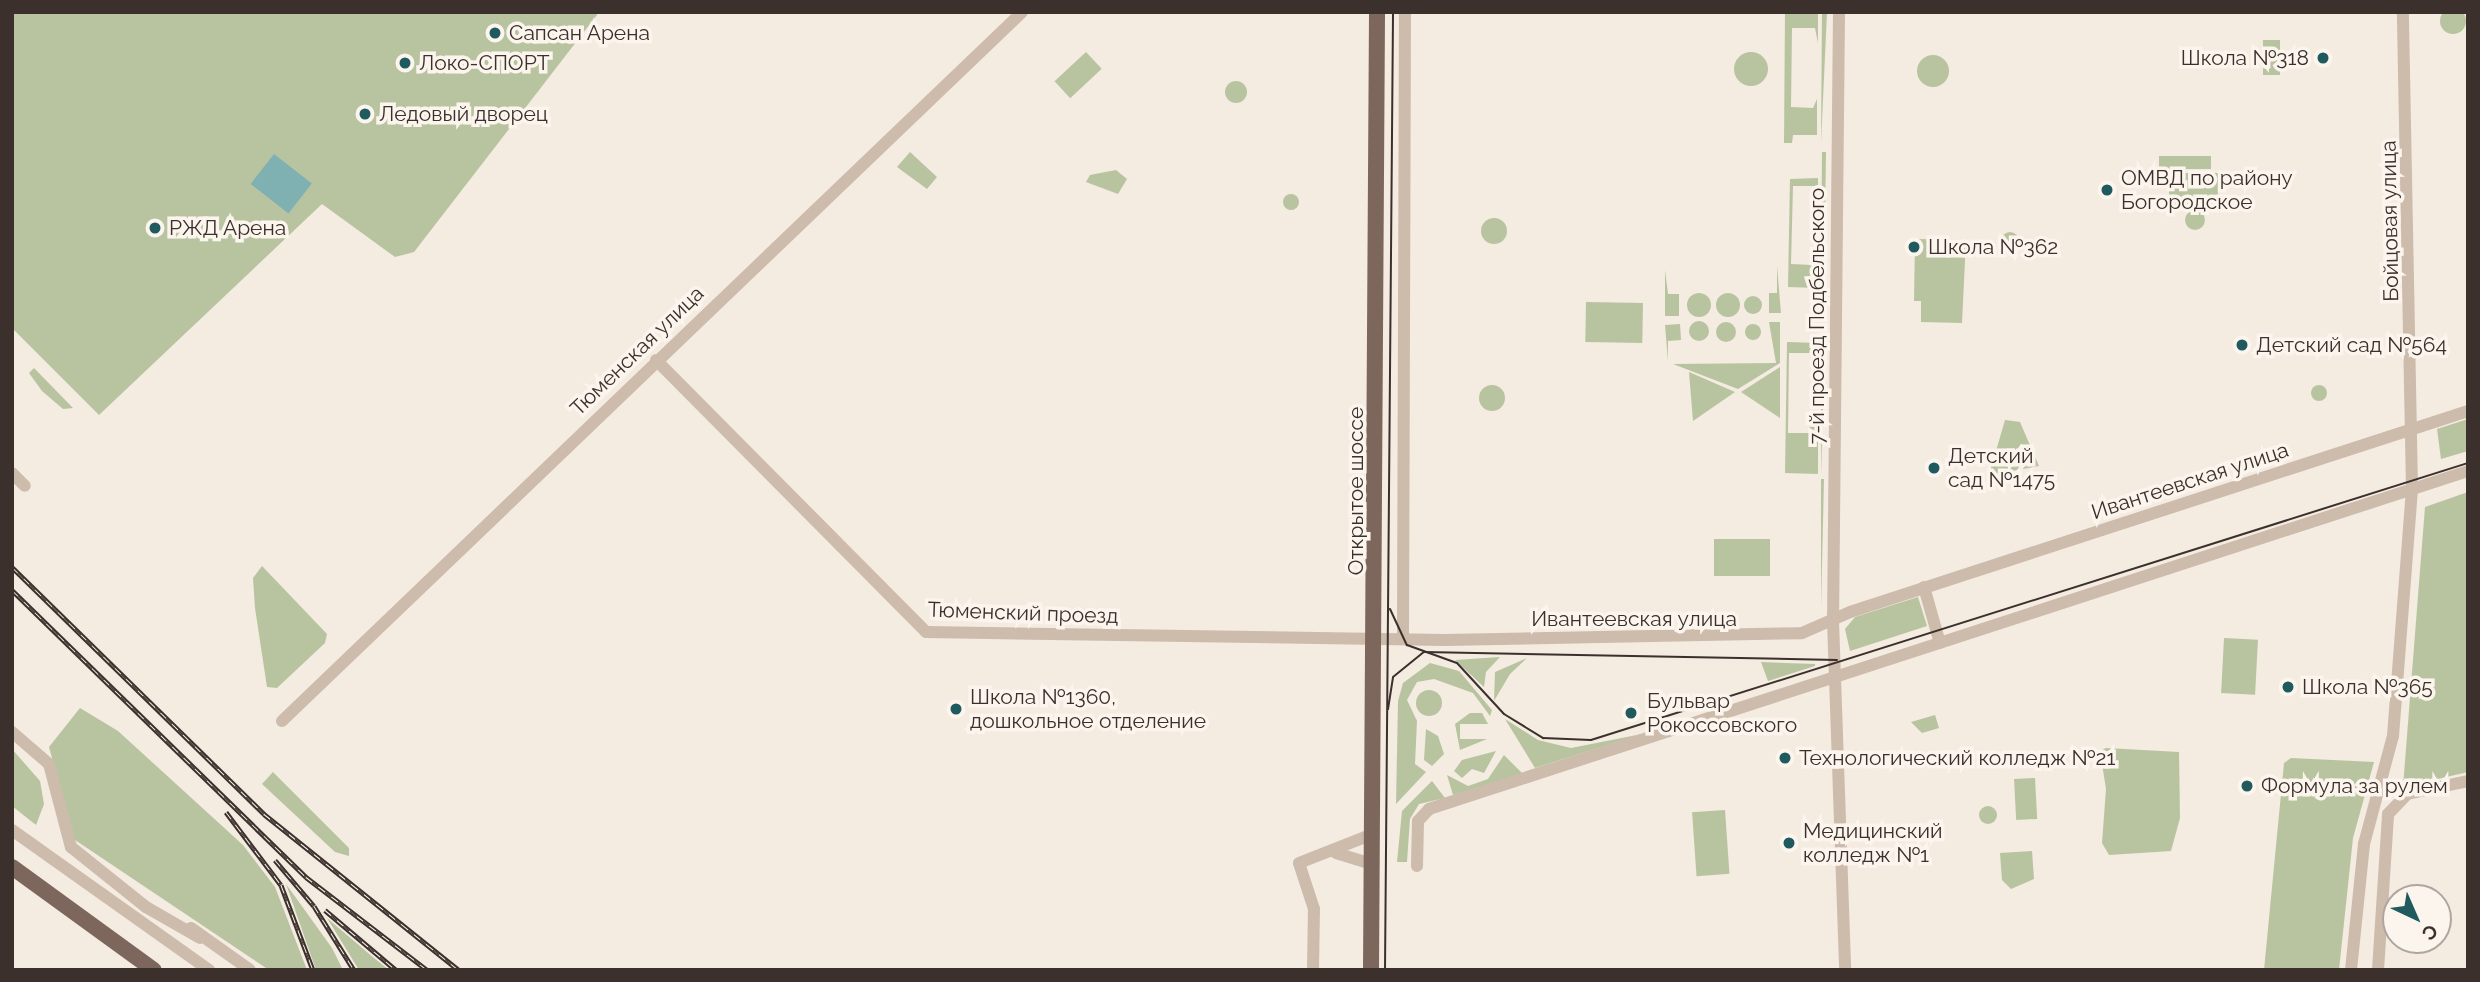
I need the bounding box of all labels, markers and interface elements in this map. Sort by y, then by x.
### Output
place label: Сапсан Арена [509,20,651,46]
marker: Сапсан Арена [487,25,503,41]
place label: Школа №318 [2181,45,2309,71]
place label: Локо-СПОРТ [419,50,550,76]
marker: Школа №318 [2315,50,2331,66]
marker: Локо-СПОРТ [397,55,413,71]
place label: Ледовый дворец [379,101,548,127]
marker: Ледовый дворец [357,106,373,122]
street label: Бойцовая улица [2376,140,2404,302]
place label: ОМВД по району Богородское [2121,165,2293,215]
marker: ОМВД по району Богородское [2099,182,2115,198]
street label: 7-й проезд Подбельского [1804,188,1830,444]
place label: РЖД Арена [169,215,287,241]
marker: РЖД Арена [147,220,163,236]
place label: Школа №362 [1928,234,2058,260]
marker: Школа №362 [1906,239,1922,255]
street label: Тюменская улица [565,281,709,421]
place label: Детский сад №564 [2256,332,2447,358]
marker: Детский сад №564 [2234,337,2250,353]
street label: Открытое шоссе [1343,407,1369,575]
street label: Ивантеевская улица [2088,437,2292,525]
place label: Детский сад №1475 [1948,443,2055,493]
marker: Детский сад №1475 [1926,460,1942,476]
street label: Тюменский проезд [927,597,1119,629]
street label: Ивантеевская улица [1531,606,1737,632]
place label: Школа №365 [2302,674,2433,700]
marker: Школа №365 [2280,679,2296,695]
place label: Школа №1360, дошкольное отделение [970,684,1206,734]
place label: Бульвар Рокоссовского [1647,688,1797,738]
marker: Школа №1360, дошкольное отделение [948,701,964,717]
marker: Бульвар Рокоссовского [1621,703,1641,723]
place label: Технологический колледж №21 [1799,745,2115,771]
marker: Технологический колледж №21 [1777,750,1793,766]
place label: Формула за рулем [2261,773,2448,799]
marker: Формула за рулем [2239,778,2255,794]
place label: Медицинский колледж №1 [1803,818,1942,868]
marker: Медицинский колледж №1 [1781,835,1797,851]
north arrow [2382,884,2452,954]
text: С [2418,920,2443,945]

